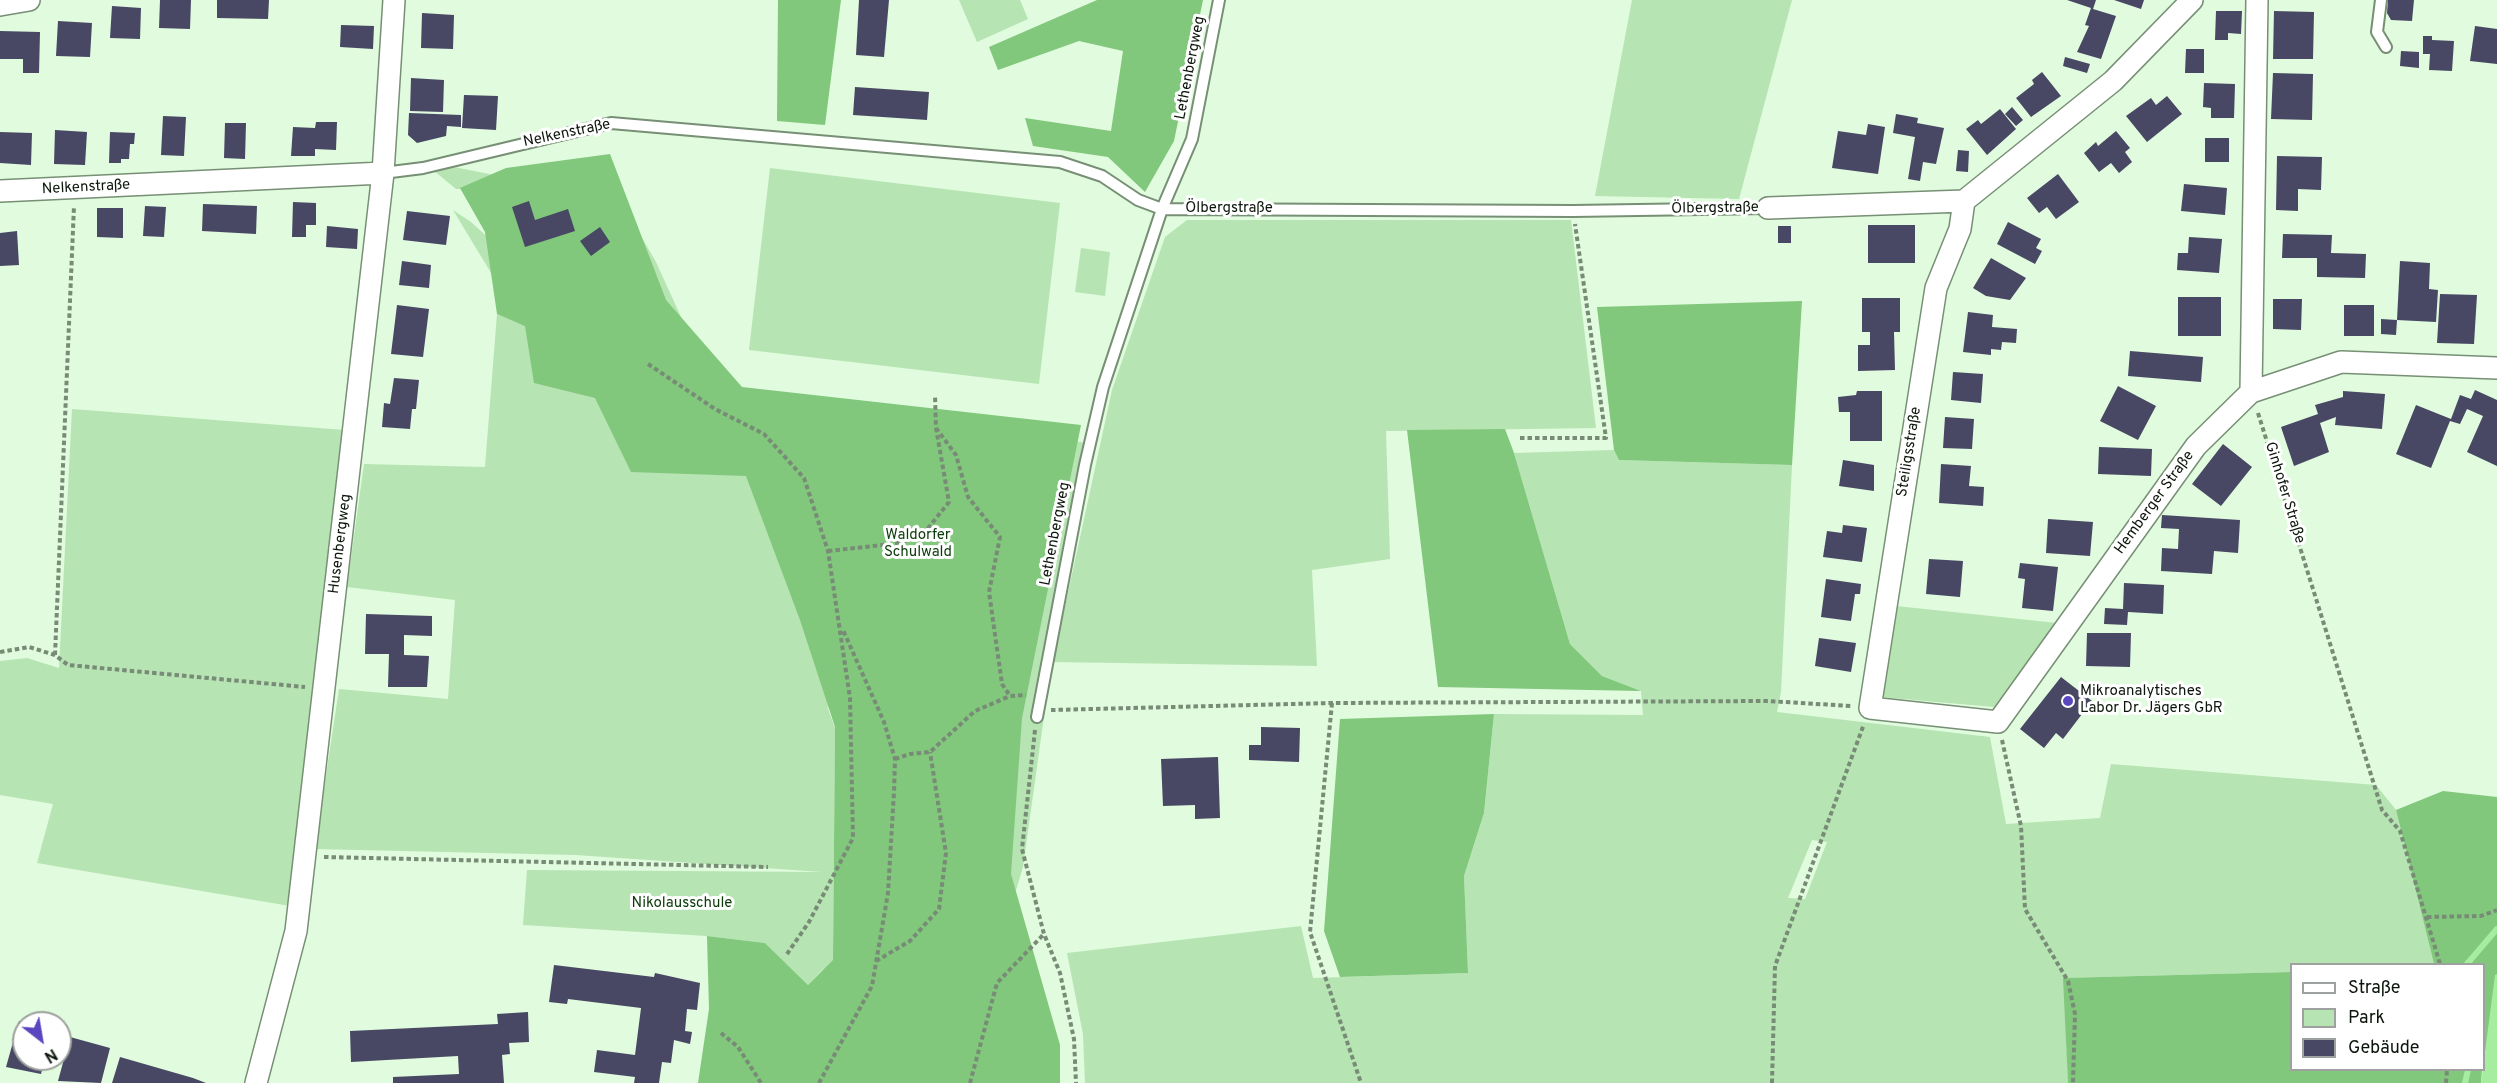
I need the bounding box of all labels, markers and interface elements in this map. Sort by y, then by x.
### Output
street label: Lethenbergweg [1172,15,1210,121]
street label: Nelkenstraße [522,116,612,152]
street label: Nelkenstraße [41,177,131,199]
street label: Ölbergstraße [1671,199,1759,219]
street label: Ölbergstraße [1185,200,1273,218]
street label: Steiligsstraße [1894,406,1926,498]
street label: Ginhofer Straße [2260,440,2308,546]
street label: Hemberger Straße [2111,448,2199,558]
street label: Lethenbergweg [1037,481,1075,587]
street label: Husenbergweg [326,493,356,595]
park label: Waldorfer Schulwald [884,527,952,562]
place label: Mikroanalytisches Labor Dr. Jägers GbR [2080,683,2223,718]
marker: Mikroanalytisches Labor Dr. Jägers GbR [2061,694,2075,708]
park label: Nikolausschule [632,895,732,913]
legend [2290,963,2485,1071]
text: Straße [2348,977,2400,1000]
text: Park [2348,1007,2385,1030]
north arrow [12,1011,72,1071]
text: Gebäude [2348,1037,2420,1060]
text: N [40,1043,60,1066]

